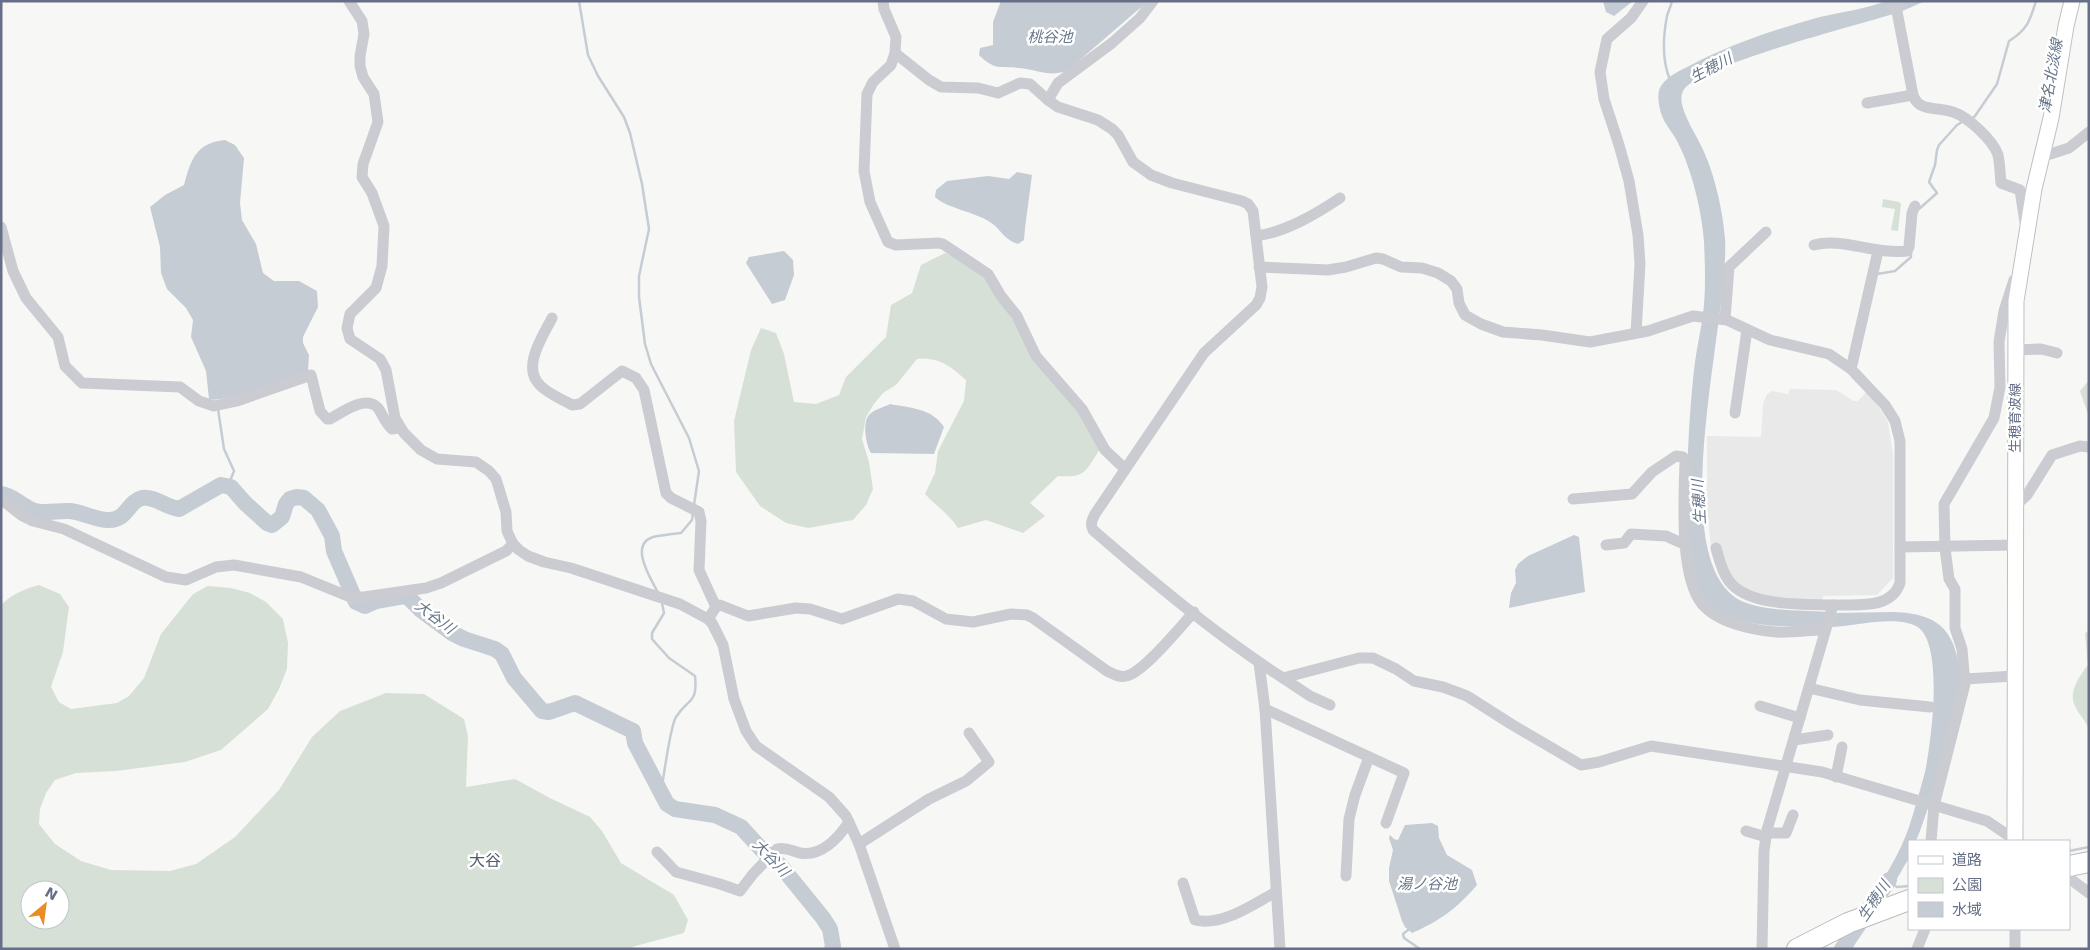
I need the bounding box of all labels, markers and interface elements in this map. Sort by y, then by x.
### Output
water label: 桃谷池 [1027,28,1074,46]
water label: 津名北淡線 [2036,36,2067,115]
water label: 生穂川 [1687,49,1737,87]
street label: 生穂育波線 [2007,383,2023,453]
water label: 生穂川 [1689,477,1709,525]
water label: 大谷川 [412,596,460,639]
water label: 大谷川 [749,836,794,882]
legend [1908,840,2070,930]
district label: 大谷 [469,851,501,870]
text: 道路 [1952,851,1982,869]
water label: 湯ノ谷池 [1397,875,1459,893]
water label: 生穂川 [1854,876,1895,925]
text: 公園 [1952,876,1982,894]
north arrow [20,880,70,930]
text: N [42,884,60,903]
text: 水域 [1952,901,1982,919]

